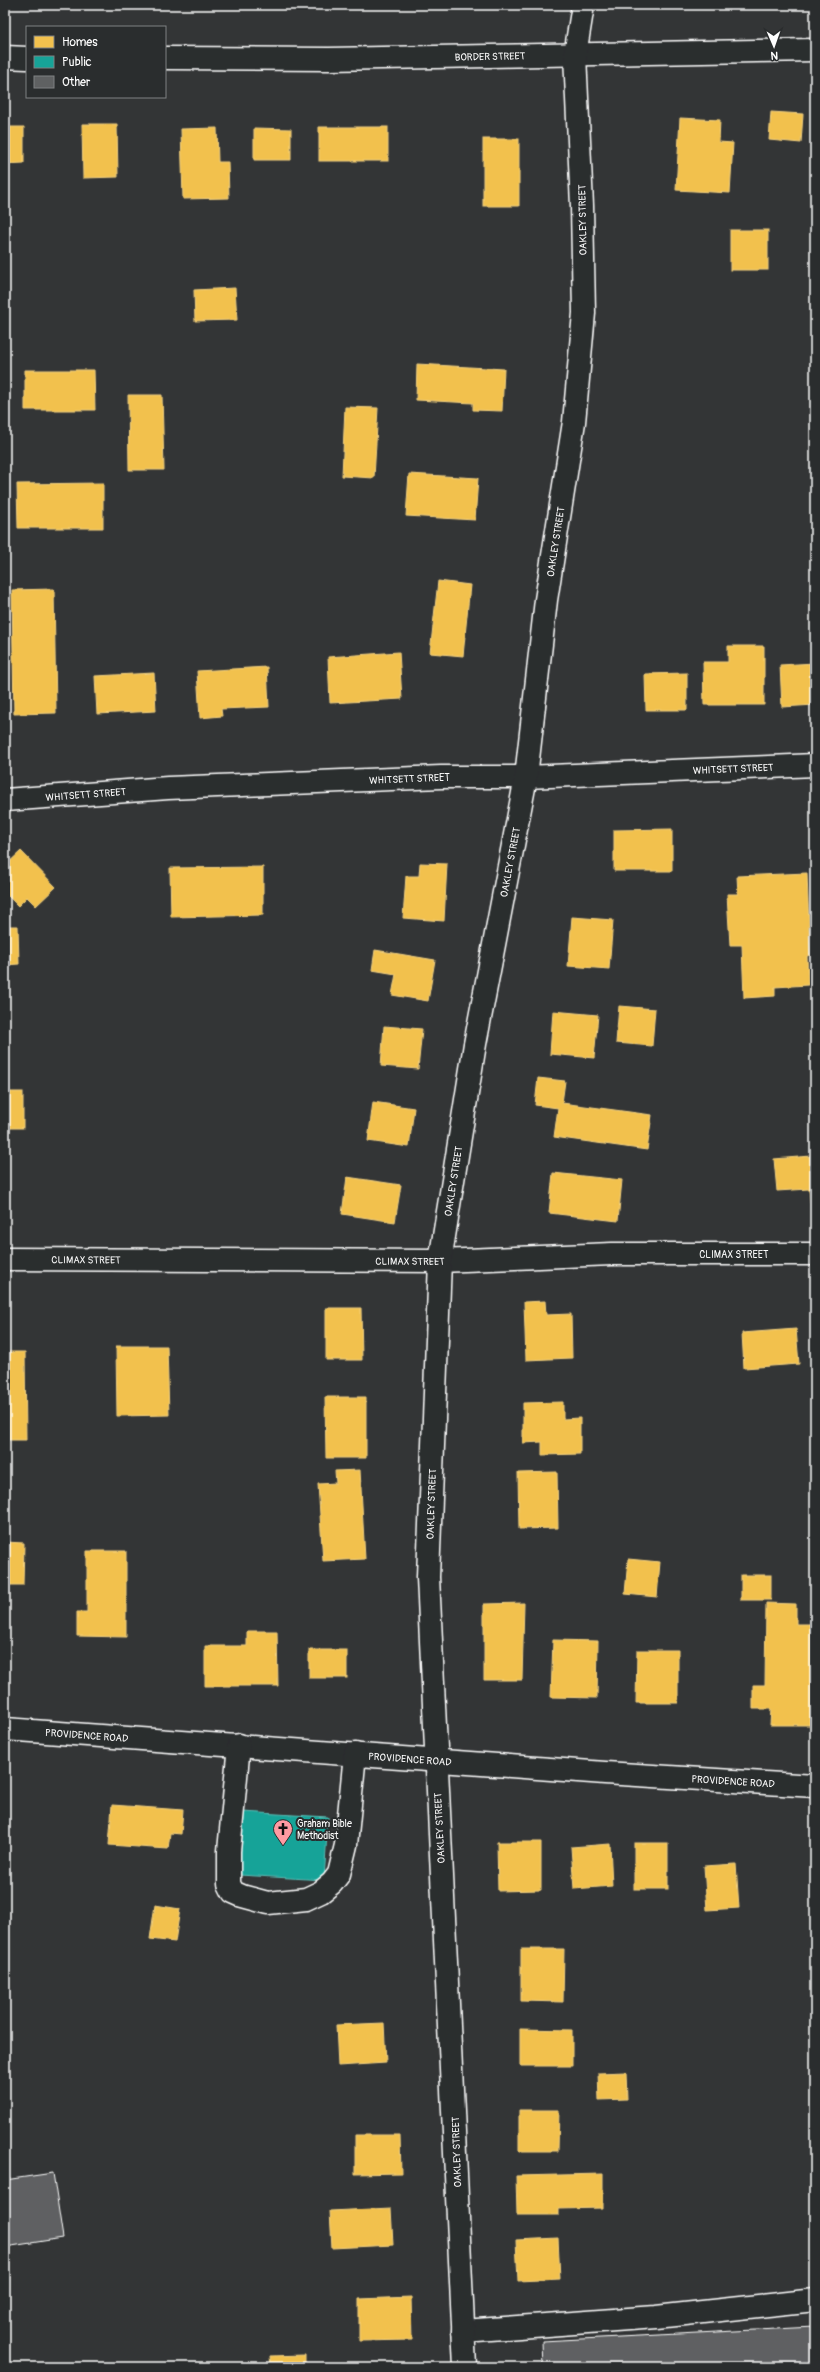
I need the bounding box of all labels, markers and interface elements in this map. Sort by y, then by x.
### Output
legend [26,26,166,98]
north arrow [754,26,794,66]
text: Homes [62,35,98,50]
text: N [770,49,778,62]
street label: BORDER STREET [455,50,526,64]
text: Public [62,55,92,70]
text: Other [62,75,91,90]
street label: OAKLEY STREET [576,184,590,255]
street label: OAKLEY STREET [545,505,568,578]
street label: WHITSETT STREET [693,762,774,777]
street label: WHITSETT STREET [369,772,450,787]
street label: WHITSETT STREET [45,786,127,804]
street label: OAKLEY STREET [498,826,523,898]
street label: OAKLEY STREET [442,1145,466,1217]
street label: CLIMAX STREET [699,1249,769,1261]
street label: CLIMAX STREET [51,1254,121,1267]
street label: CLIMAX STREET [375,1256,445,1268]
street label: OAKLEY STREET [424,1468,439,1540]
street label: PROVIDENCE ROAD [45,1727,129,1745]
street label: PROVIDENCE ROAD [368,1751,452,1769]
street label: PROVIDENCE ROAD [691,1773,775,1790]
street label: OAKLEY STREET [432,1792,448,1864]
church icon: Graham Bible Methodist [272,1818,294,1846]
place label: Graham Bible Methodist [297,1818,352,1842]
street label: OAKLEY STREET [450,2116,464,2188]

